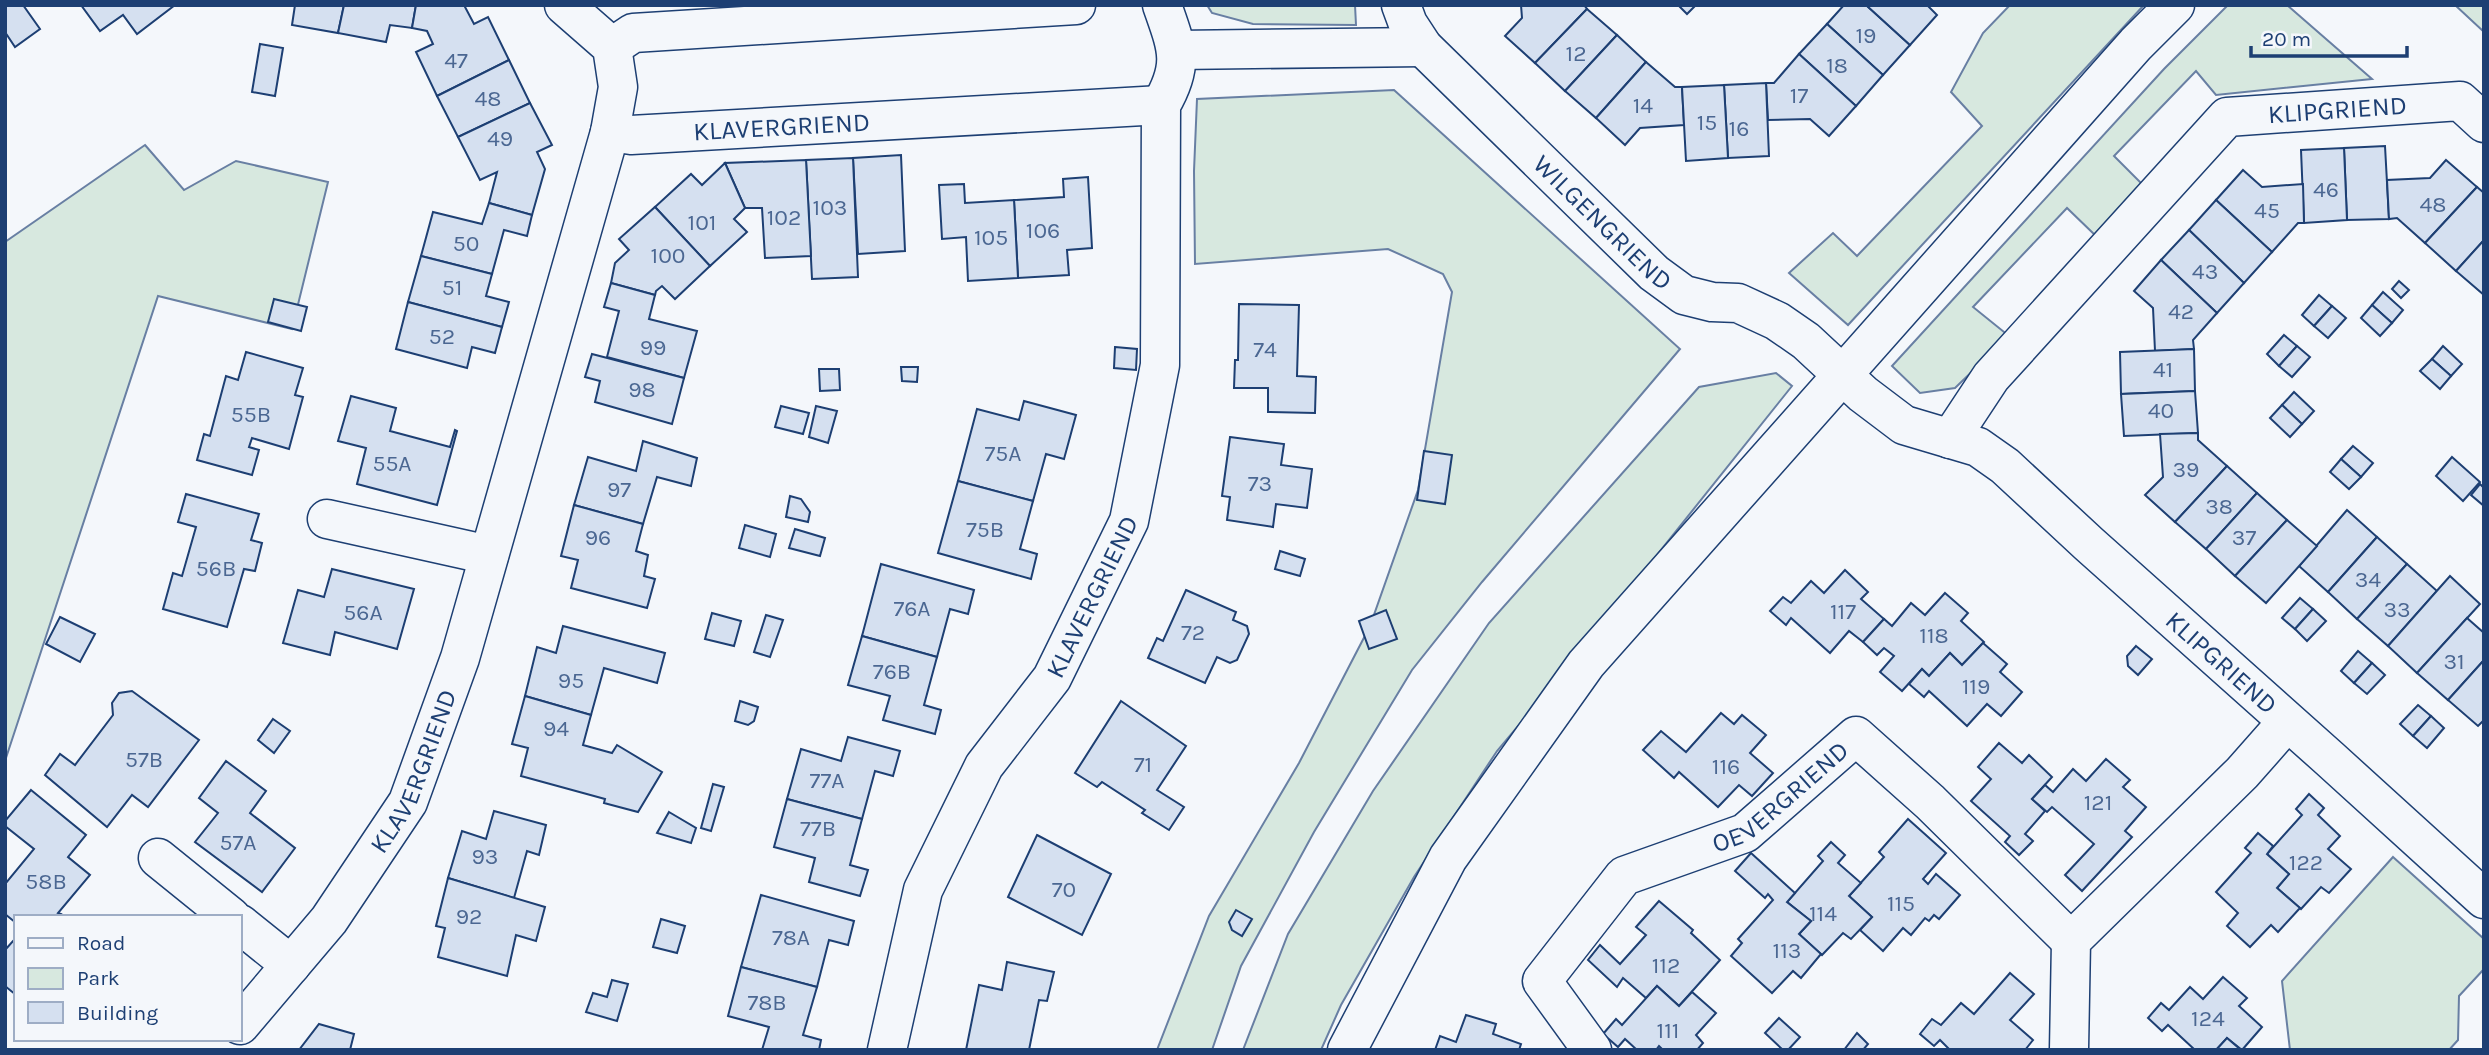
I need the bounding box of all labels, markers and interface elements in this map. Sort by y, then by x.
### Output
scale bar [2251,14,2407,58]
house number: 19 [1856,22,1876,49]
text: 20 m [2262,27,2311,51]
house number: 12 [1566,40,1586,67]
house number: 47 [444,47,468,74]
house number: 18 [1826,52,1848,79]
house number: 17 [1790,82,1808,109]
house number: 48 [475,85,501,112]
street label: KLIPGRIEND [2267,90,2408,130]
house number: 14 [1633,92,1653,119]
street label: KLAVERGRIEND [692,107,871,147]
house number: 15 [1697,109,1717,136]
house number: 16 [1729,115,1749,142]
house number: 49 [487,125,513,152]
street label: WILGENGRIEND [1527,149,1678,297]
house number: 46 [2313,176,2339,203]
house number: 48 [2420,191,2446,218]
house number: 103 [813,194,847,221]
house number: 45 [2254,197,2280,224]
house number: 102 [767,204,801,231]
house number: 101 [688,209,716,236]
house number: 106 [1026,217,1060,244]
house number: 105 [974,224,1008,251]
house number: 50 [453,230,479,257]
house number: 100 [651,242,685,269]
house number: 43 [2192,258,2218,285]
house number: 51 [442,274,462,301]
house number: 42 [2168,298,2194,325]
house number: 52 [429,323,455,350]
house number: 99 [640,334,666,361]
house number: 74 [1253,336,1277,363]
house number: 41 [2153,356,2173,383]
house number: 98 [628,376,656,403]
house number: 40 [2148,397,2174,424]
house number: 55B [231,401,271,428]
house number: 75A [985,440,1022,467]
house number: 55A [372,450,412,477]
house number: 39 [2173,456,2199,483]
house number: 73 [1248,470,1272,497]
house number: 97 [607,476,631,503]
house number: 38 [2205,493,2233,520]
street label: KLAVERGRIEND [1039,511,1145,683]
house number: 75B [966,516,1004,543]
house number: 96 [585,524,611,551]
house number: 37 [2232,524,2256,551]
house number: 56B [196,555,236,582]
house number: 34 [2355,566,2381,593]
house number: 76A [893,595,931,622]
house number: 33 [2383,596,2411,623]
house number: 117 [1830,598,1856,625]
house number: 56A [343,599,383,626]
street label: KLIPGRIEND [2159,605,2284,721]
house number: 72 [1181,619,1205,646]
house number: 118 [1919,622,1949,649]
house number: 31 [2443,648,2465,675]
house number: 76B [873,658,911,685]
house number: 95 [558,667,584,694]
house number: 119 [1962,673,1990,700]
street label: KLAVERGRIEND [363,685,463,859]
house number: 94 [543,715,569,742]
street label: OEVERGRIEND [1708,735,1855,859]
house number: 57B [125,746,163,773]
house number: 71 [1134,751,1152,778]
house number: 116 [1712,753,1740,780]
house number: 77A [810,767,844,794]
house number: 121 [2084,789,2112,816]
house number: 77B [800,815,836,842]
house number: 57A [220,829,257,856]
house number: 93 [472,843,498,870]
house number: 122 [2289,849,2323,876]
house number: 58B [25,868,67,895]
house number: 70 [1052,876,1076,903]
house number: 115 [1887,890,1915,917]
house number: 114 [1809,900,1837,927]
house number: 92 [456,903,482,930]
legend [14,915,242,1041]
house number: 78A [772,924,810,951]
text: Road [77,931,125,955]
house number: 113 [1773,937,1801,964]
house number: 112 [1652,952,1680,979]
text: Park [77,966,120,990]
house number: 78B [747,989,787,1016]
text: Building [77,1001,158,1025]
house number: 124 [2191,1005,2225,1032]
house number: 111 [1657,1017,1679,1044]

